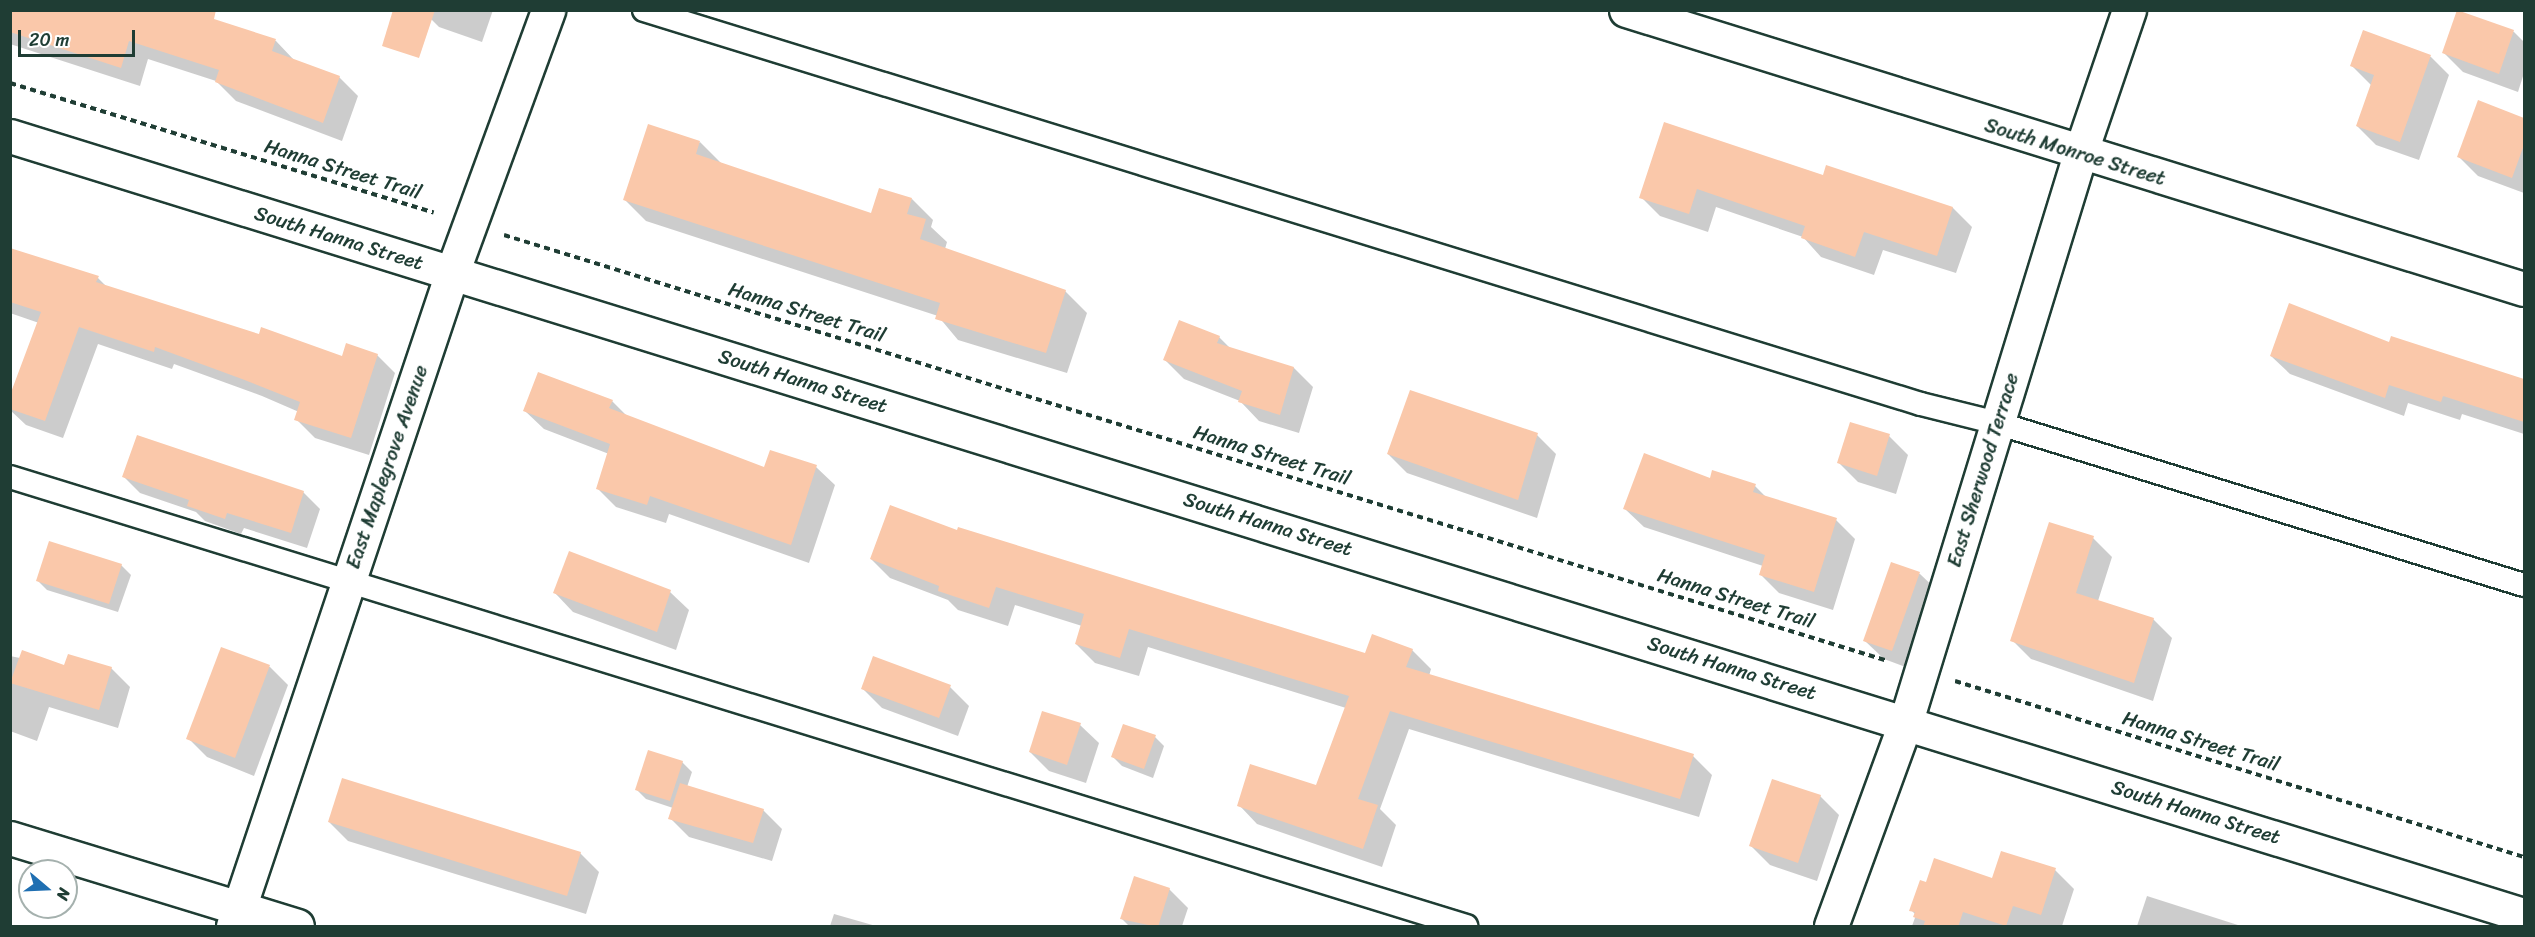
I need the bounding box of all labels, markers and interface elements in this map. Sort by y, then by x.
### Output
scale bar [21,18,138,56]
text: 20 m [29,24,69,56]
street label: South Monroe Street [1982,113,2168,191]
street label: Hanna Street Trail [262,134,424,204]
street label: South Hanna Street [251,201,427,275]
street label: Hanna Street Trail [726,277,888,347]
street label: South Hanna Street [715,344,891,418]
street label: East Maplegrove Avenue [341,362,433,572]
street label: East Sherwood Terrace [1942,370,2024,570]
street label: Hanna Street Trail [1191,420,1353,490]
street label: South Hanna Street [1180,487,1356,561]
street label: Hanna Street Trail [1655,563,1817,633]
street label: South Hanna Street [1644,631,1820,705]
street label: Hanna Street Trail [2120,706,2282,776]
street label: South Hanna Street [2108,775,2284,849]
north arrow [18,859,78,919]
text: N [48,884,79,904]

